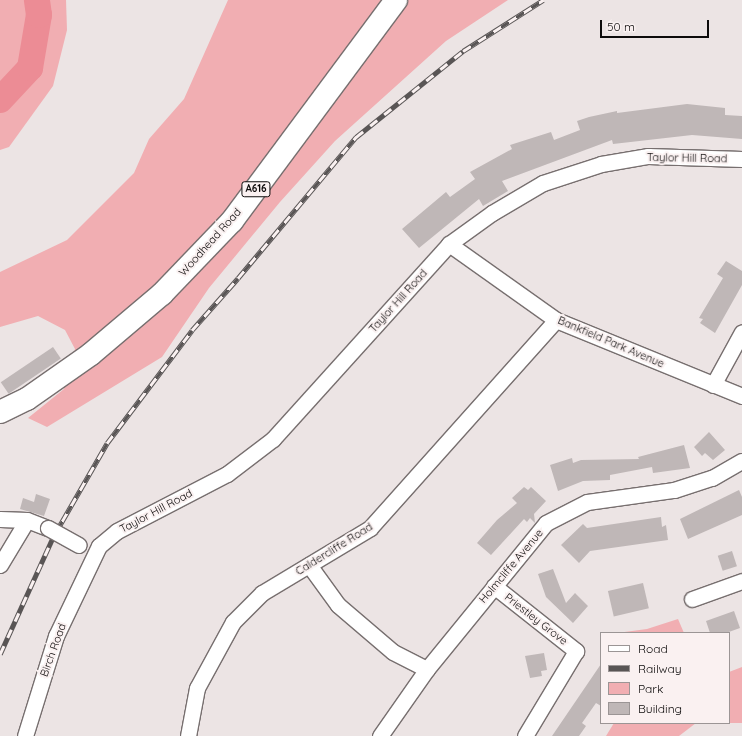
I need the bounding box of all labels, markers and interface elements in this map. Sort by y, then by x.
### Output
scale bar [602,12,711,38]
text: 50 m [607,19,635,34]
street label: Taylor Hill Road [647,151,727,165]
road number: A616 [241,181,271,197]
street label: Woodhead Road [176,205,244,279]
street label: Taylor Hill Road [366,267,430,335]
street label: Bankfield Park Avenue [556,314,666,370]
street label: Taylor Hill Road [117,486,195,536]
street label: Caldercliffe Road [293,520,375,578]
street label: Holmcliffe Avenue [476,526,546,606]
street label: Priestley Grove [502,590,570,648]
street label: Birch Road [37,622,69,678]
legend [600,632,730,724]
text: Road [638,641,668,656]
text: Railway [638,661,682,676]
text: Park [638,681,663,696]
text: Building [638,701,682,716]

